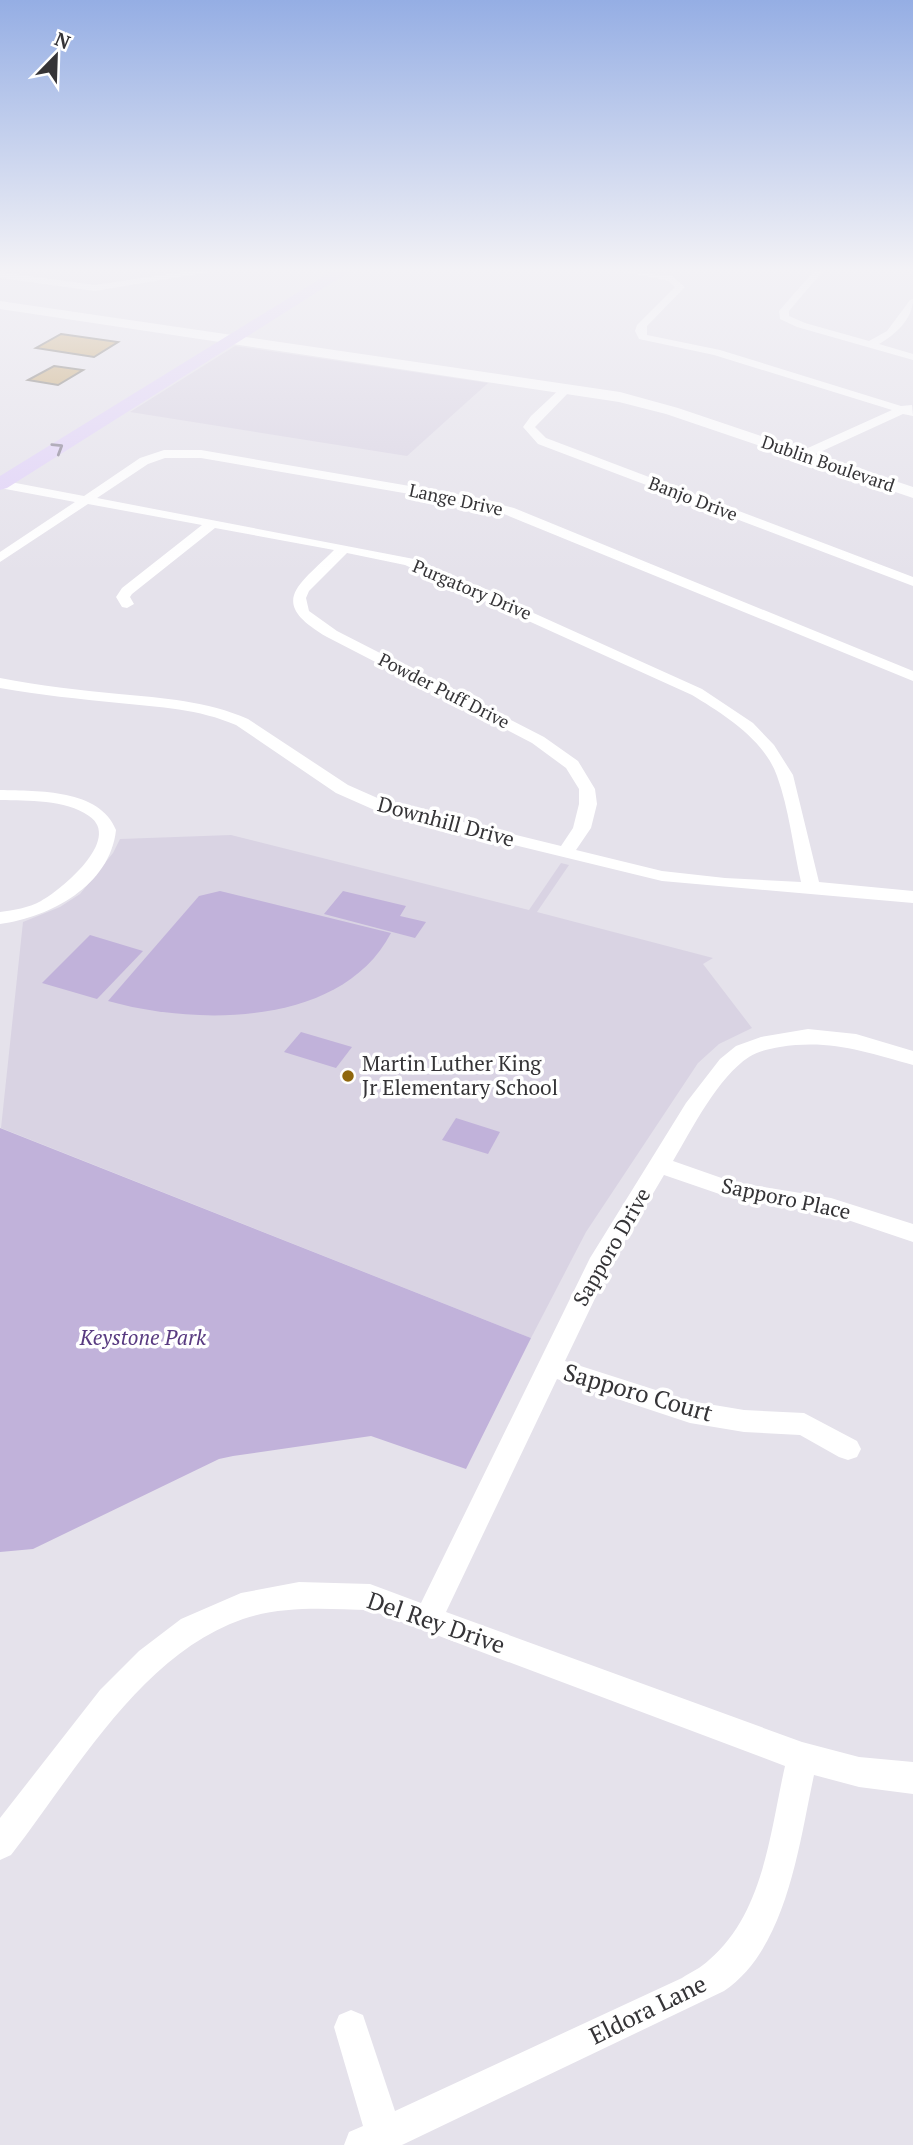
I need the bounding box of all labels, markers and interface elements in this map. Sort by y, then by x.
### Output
north arrow [21,21,91,91]
text: N [51,26,75,54]
street label: Dublin Boulevard [759,429,898,497]
one-way arrow [50,443,63,456]
street label: Banjo Drive [646,470,741,526]
street label: Lange Drive [407,477,505,521]
street label: Purgatory Drive [409,553,535,625]
street label: Powder Puff Drive [375,647,514,733]
street label: Downhill Drive [375,789,518,853]
place label: Martin Luther King Jr Elementary School [362,1049,558,1101]
marker: Martin Luther King Jr Elementary School [340,1068,356,1084]
street label: Sapporo Place [719,1171,853,1225]
street label: Sapporo Drive [566,1182,656,1311]
park label: Keystone Park [79,1323,207,1351]
street label: Sapporo Court [560,1355,717,1429]
street label: Del Rey Drive [363,1584,510,1661]
street label: Eldora Lane [584,1967,711,2051]

